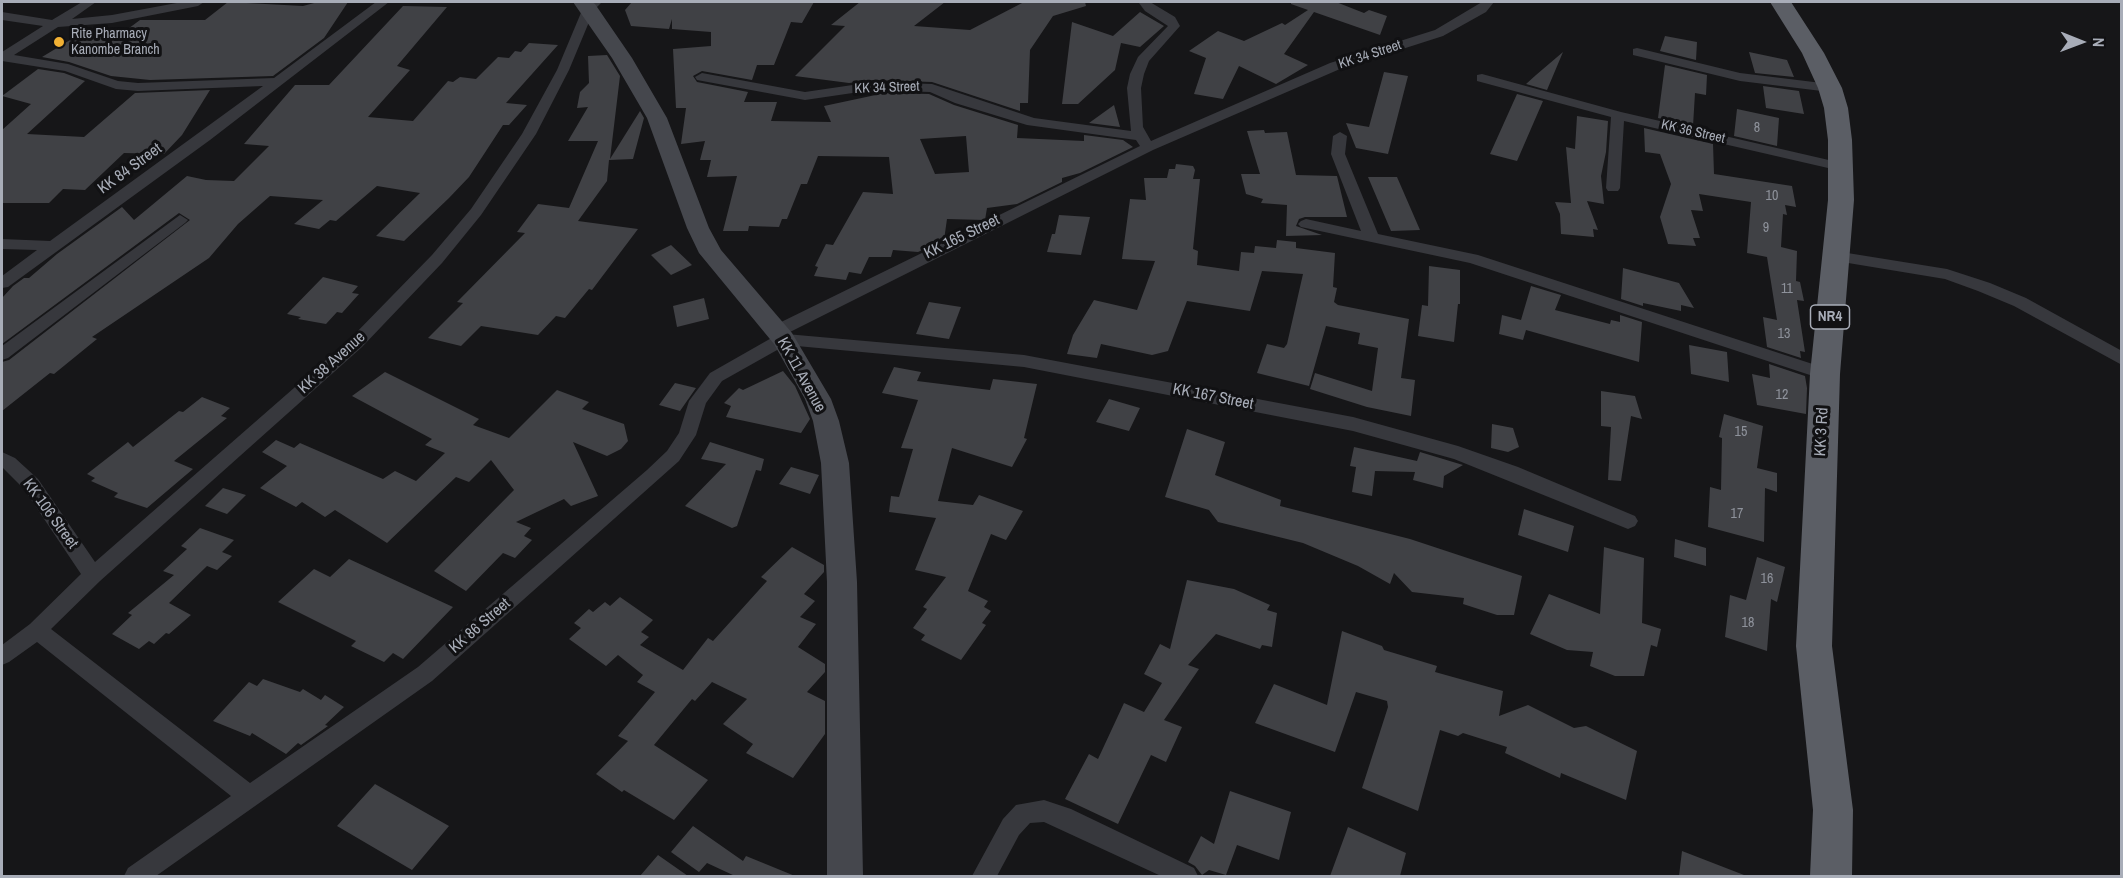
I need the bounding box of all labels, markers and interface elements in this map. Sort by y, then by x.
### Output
north arrow [2051,12,2111,72]
place label: Rite Pharmacy Kanombe Branch [71,26,160,58]
marker: Rite Pharmacy Kanombe Branch [52,35,66,49]
street label: KK 34 Street [1336,37,1404,73]
text: N [2088,37,2110,47]
street label: KK 34 Street [854,78,920,98]
street label: KK 36 Street [1659,116,1727,148]
house number: 8 [1754,120,1760,136]
street label: KK 84 Street [94,139,166,199]
house number: 10 [1766,188,1778,204]
street label: KK 165 Street [921,210,1003,264]
house number: 9 [1763,220,1769,236]
house number: 11 [1781,281,1793,297]
road number: NR4 [1810,305,1850,329]
house number: 13 [1778,326,1790,342]
street label: KK 38 Avenue [294,328,370,398]
street label: KK 11 Avenue [773,334,829,416]
street label: KK 167 Street [1171,380,1255,414]
house number: 12 [1776,387,1788,403]
street label: KK 3 Rd [1811,407,1833,457]
house number: 15 [1735,424,1747,440]
street label: KK 106 Street [18,475,82,553]
house number: 17 [1731,506,1743,522]
house number: 16 [1761,571,1773,587]
street label: KK 86 Street [446,594,514,658]
house number: 18 [1742,615,1754,631]

